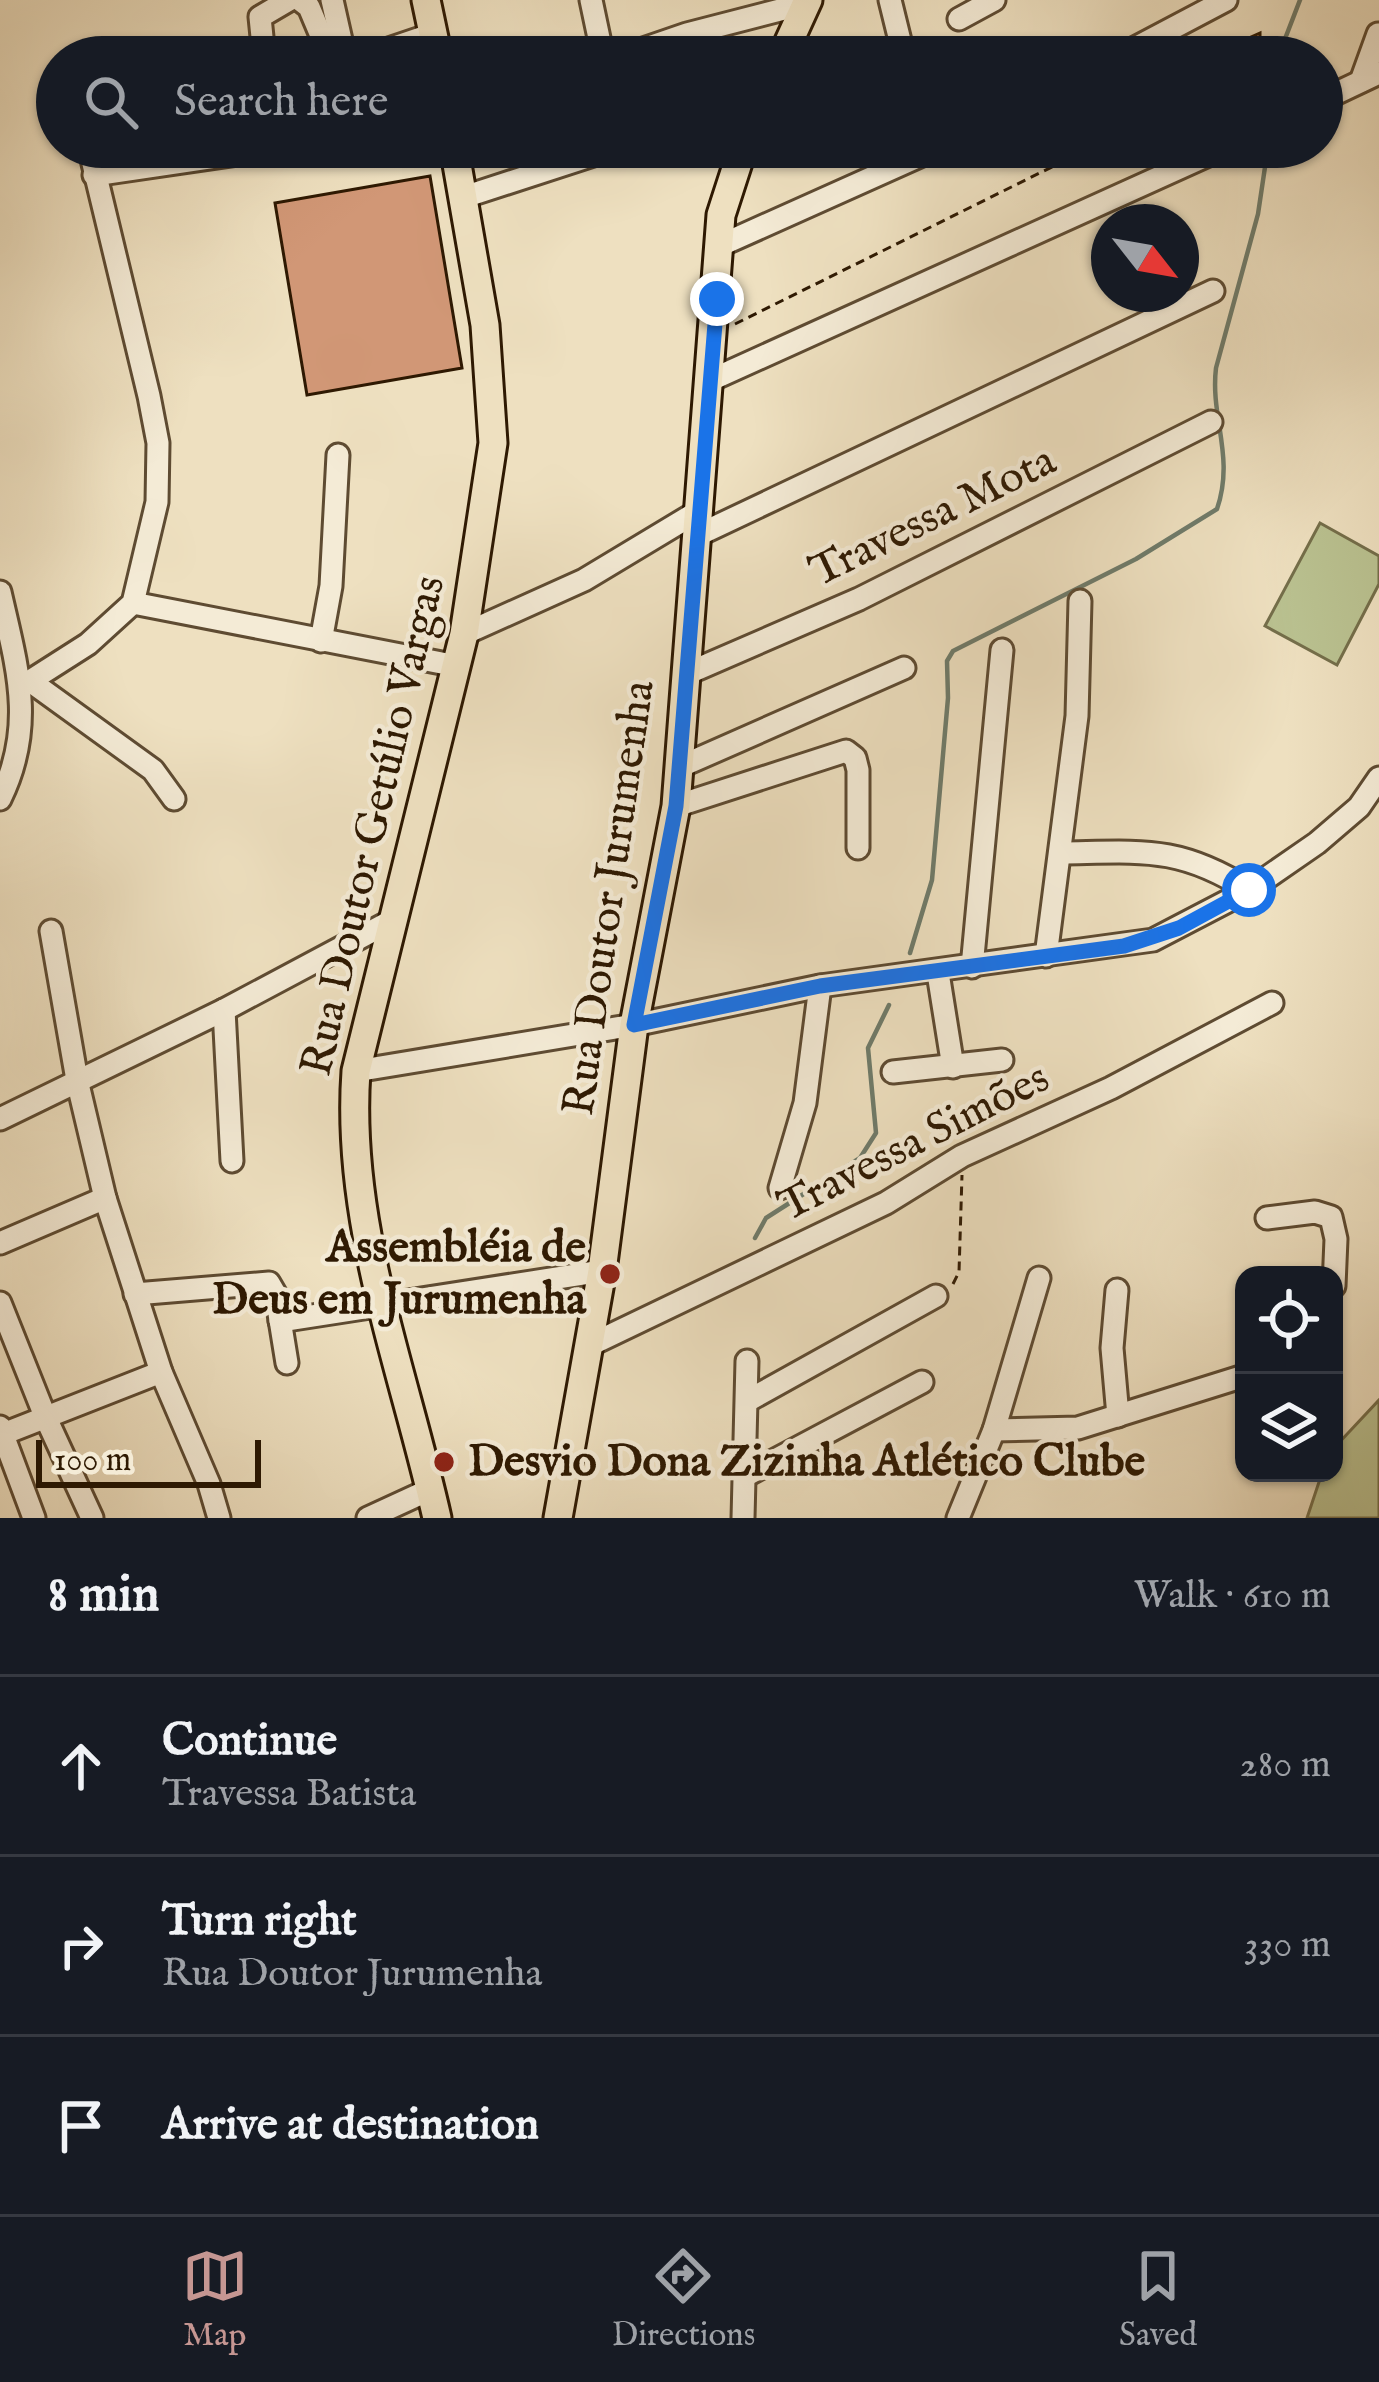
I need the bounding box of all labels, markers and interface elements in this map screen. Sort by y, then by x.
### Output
search box [36,36,1343,168]
icon: search [78,69,144,135]
text: Search here [174,74,388,131]
north arrow [1091,204,1199,312]
route end [690,272,744,326]
street label: Travessa Mota [800,433,1066,601]
street label: Rua Doutor Getúlio Vargas [289,570,459,1082]
street label: Rua Doutor Jurumenha [551,676,669,1119]
route start [1222,863,1276,917]
street label: Travessa Simões [769,1050,1059,1236]
place label: Assembléia de Deus em Jurumenha [212,1220,588,1329]
marker: Assembléia de Deus em Jurumenha [597,1261,623,1287]
map controls [1235,1266,1343,1482]
button: locate [1235,1266,1343,1374]
button: layers [1235,1374,1343,1482]
scale bar [36,1434,261,1487]
place label: Desvio Dona Zizinha Atlético Clube [468,1434,1146,1491]
text: 100 m [54,1440,131,1482]
marker: Desvio Dona Zizinha Atlético Clube [431,1449,457,1475]
text: 8 min [48,1564,159,1629]
text: Walk · 610 m [1134,1572,1331,1621]
text: Continue [162,1713,337,1770]
icon: ahead [48,1733,114,1799]
text: 280 m [1240,1741,1331,1790]
text: Travessa Batista [162,1770,416,1819]
text: Turn right [162,1893,357,1950]
icon: right [48,1913,114,1979]
text: 330 m [1244,1921,1331,1970]
text: Rua Doutor Jurumenha [162,1950,542,1999]
icon: arrive [48,2093,114,2159]
text: Arrive at destination [162,2097,539,2154]
tab: Map [182,2243,248,2357]
tab: Directions [612,2243,755,2357]
tab: Saved [1119,2243,1197,2357]

